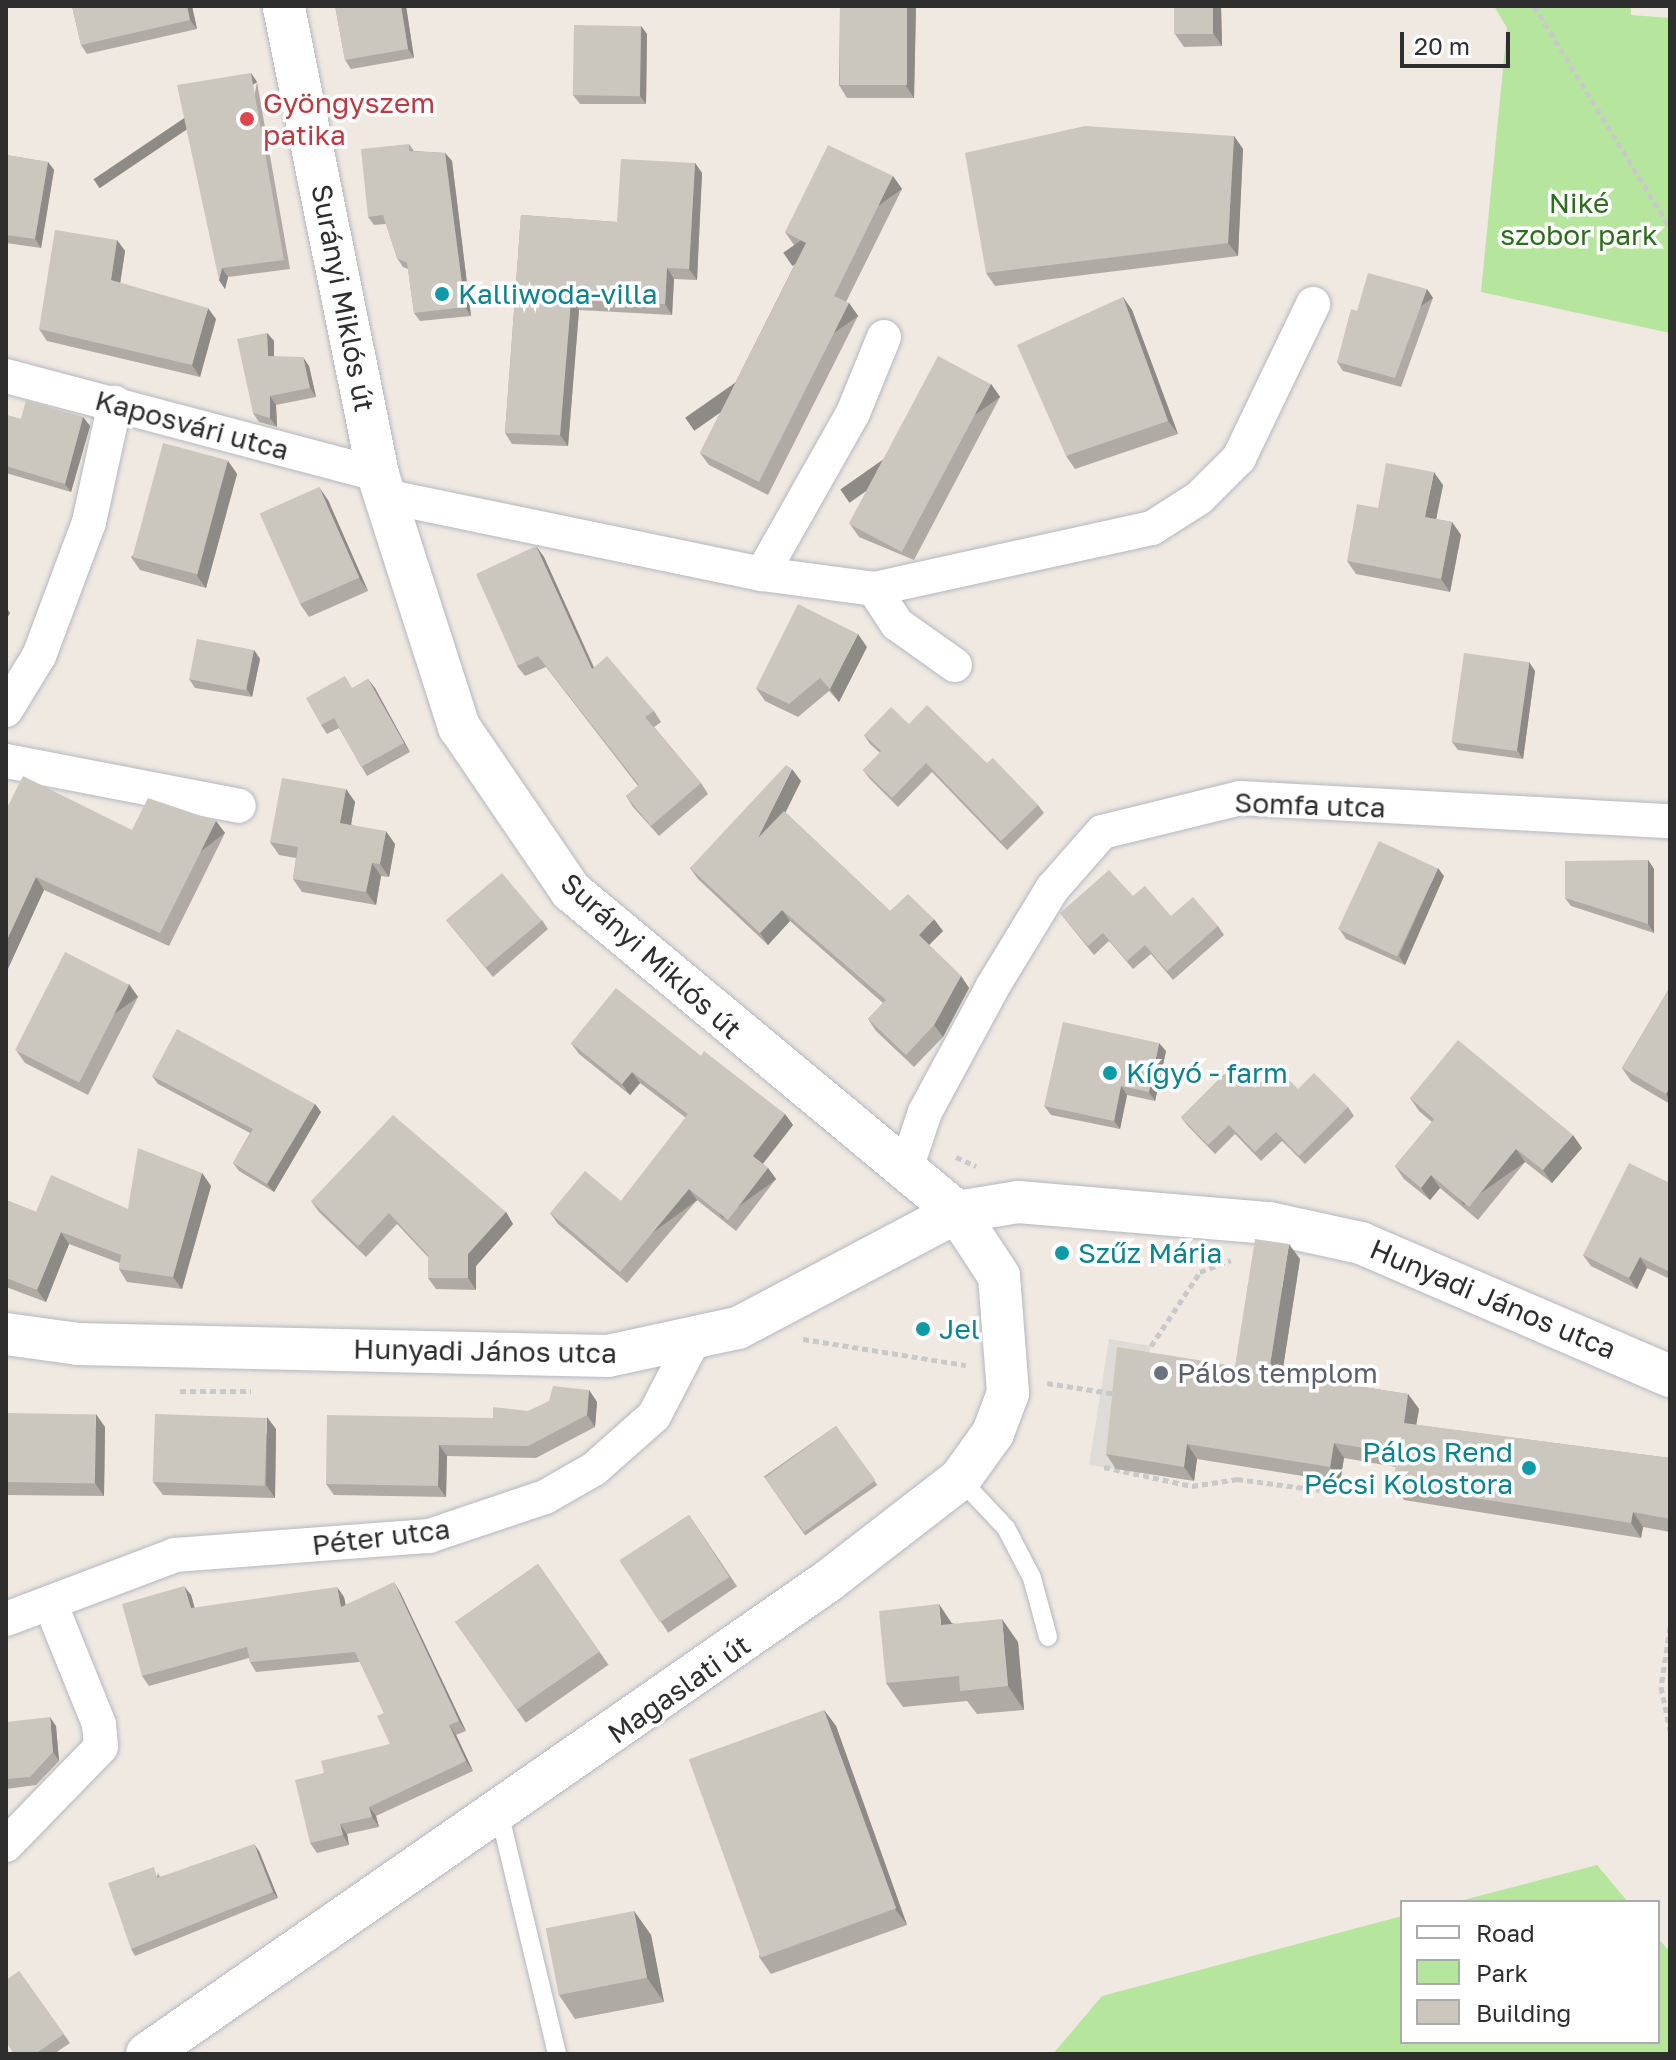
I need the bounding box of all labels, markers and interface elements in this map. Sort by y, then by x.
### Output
scale bar [1404,16,1514,66]
text: 20 m [1414,31,1470,60]
place label: Gyöngyszem patika [263,86,435,152]
marker: Gyöngyszem patika [238,110,256,128]
street label: Surányi Miklós út [304,181,382,415]
park label: Niké szobor park [1500,186,1658,252]
place label: Kalliwoda-villa [458,277,658,311]
marker: Kalliwoda-villa [433,285,451,303]
street label: Kaposvári utca [92,383,292,467]
street label: Somfa utca [1234,786,1386,824]
street label: Surányi Miklós út [554,866,748,1046]
place label: Kígyó - farm [1126,1056,1288,1090]
marker: Kígyó - farm [1101,1064,1119,1082]
street label: Hunyadi János utca [1365,1232,1621,1366]
place label: Szűz Mária [1078,1236,1222,1270]
marker: Szűz Mária [1053,1244,1071,1262]
place label: Jel [939,1312,980,1346]
marker: Jel [914,1320,932,1338]
street label: Hunyadi János utca [353,1332,617,1370]
place label: Pálos templom [1177,1356,1378,1390]
marker: Pálos templom [1152,1364,1170,1382]
place label: Pálos Rend Pécsi Kolostora [1304,1435,1513,1501]
marker: Pálos Rend Pécsi Kolostora [1520,1459,1538,1477]
street label: Péter utca [310,1512,452,1562]
street label: Magaslati út [601,1628,757,1750]
legend [1400,1900,1660,2044]
text: Road [1476,1918,1535,1947]
text: Park [1476,1958,1528,1987]
text: Building [1476,1998,1571,2027]

